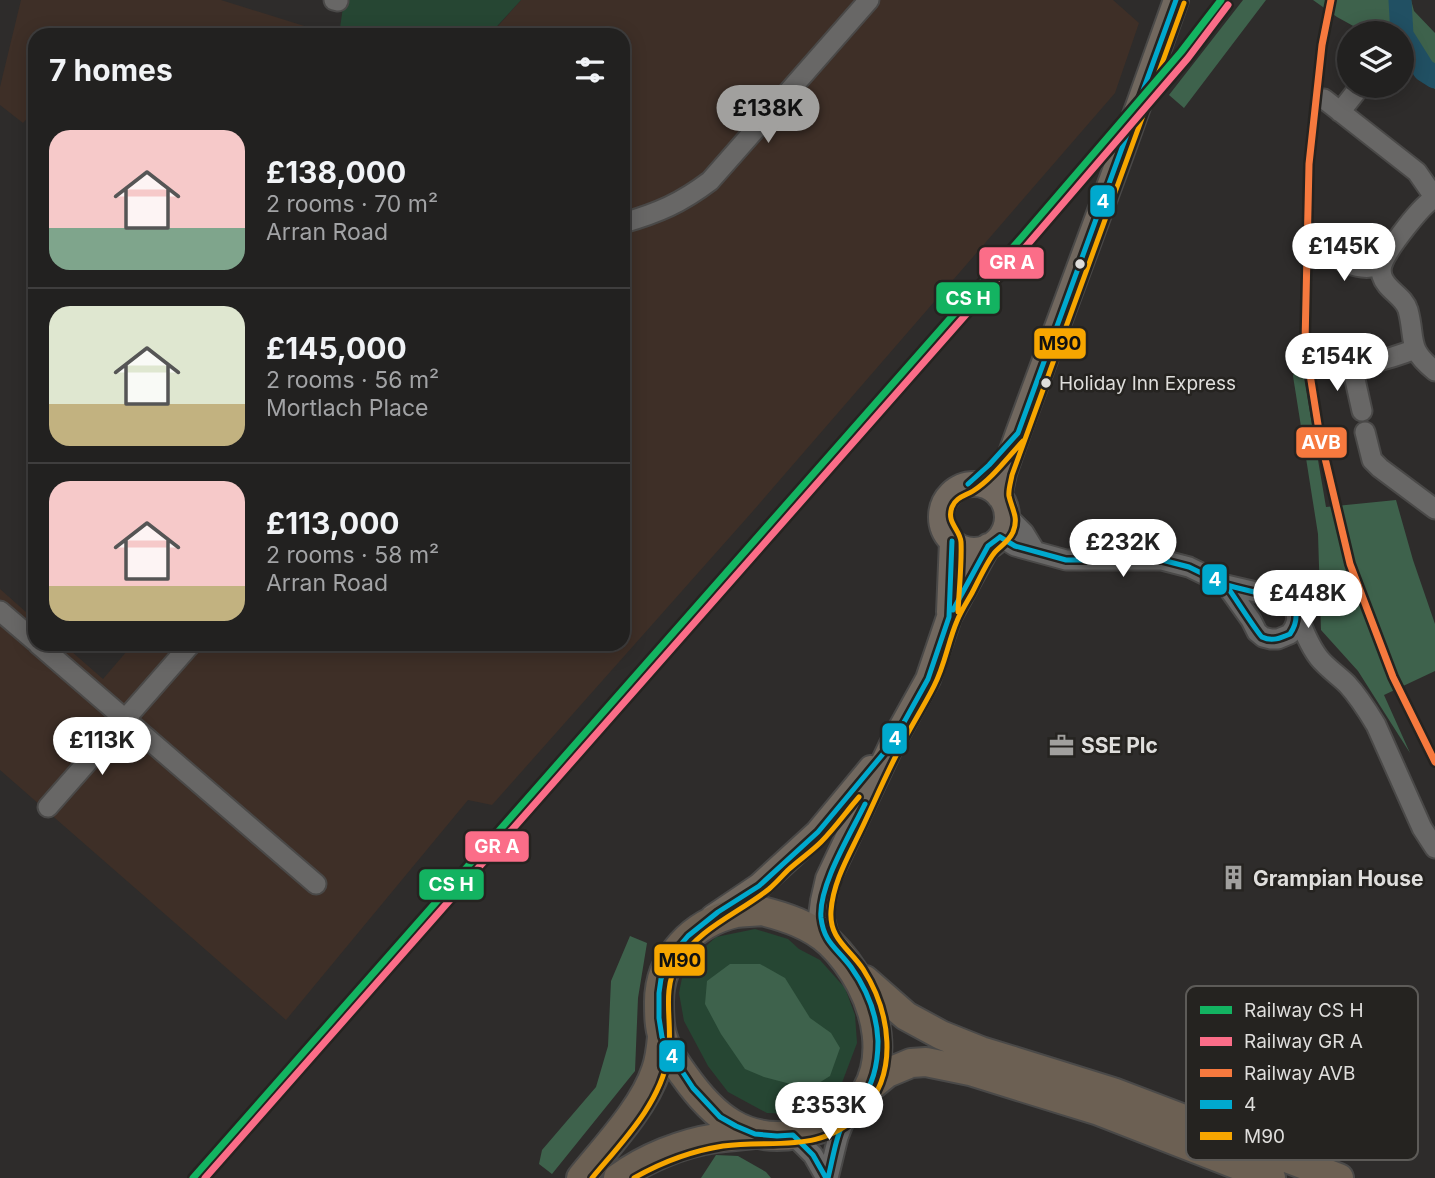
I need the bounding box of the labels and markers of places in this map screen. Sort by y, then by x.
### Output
pin: £138K [719,86,817,145]
pin: £145K [1295,224,1393,283]
unlabelled marker [1073,257,1087,271]
pin: £154K [1288,334,1386,393]
place label: Holiday Inn Express [1059,372,1236,395]
marker: Holiday Inn Express [1039,376,1053,390]
pin: £232K [1074,520,1172,579]
pin: £448K [1259,570,1357,630]
pin: £113K [53,718,151,777]
office icon: SSE Plc [1047,731,1075,759]
place label: SSE Plc [1081,733,1158,758]
building icon: Grampian House [1219,864,1247,892]
place label: Grampian House [1253,866,1423,891]
pin: £353K [780,1082,878,1142]

